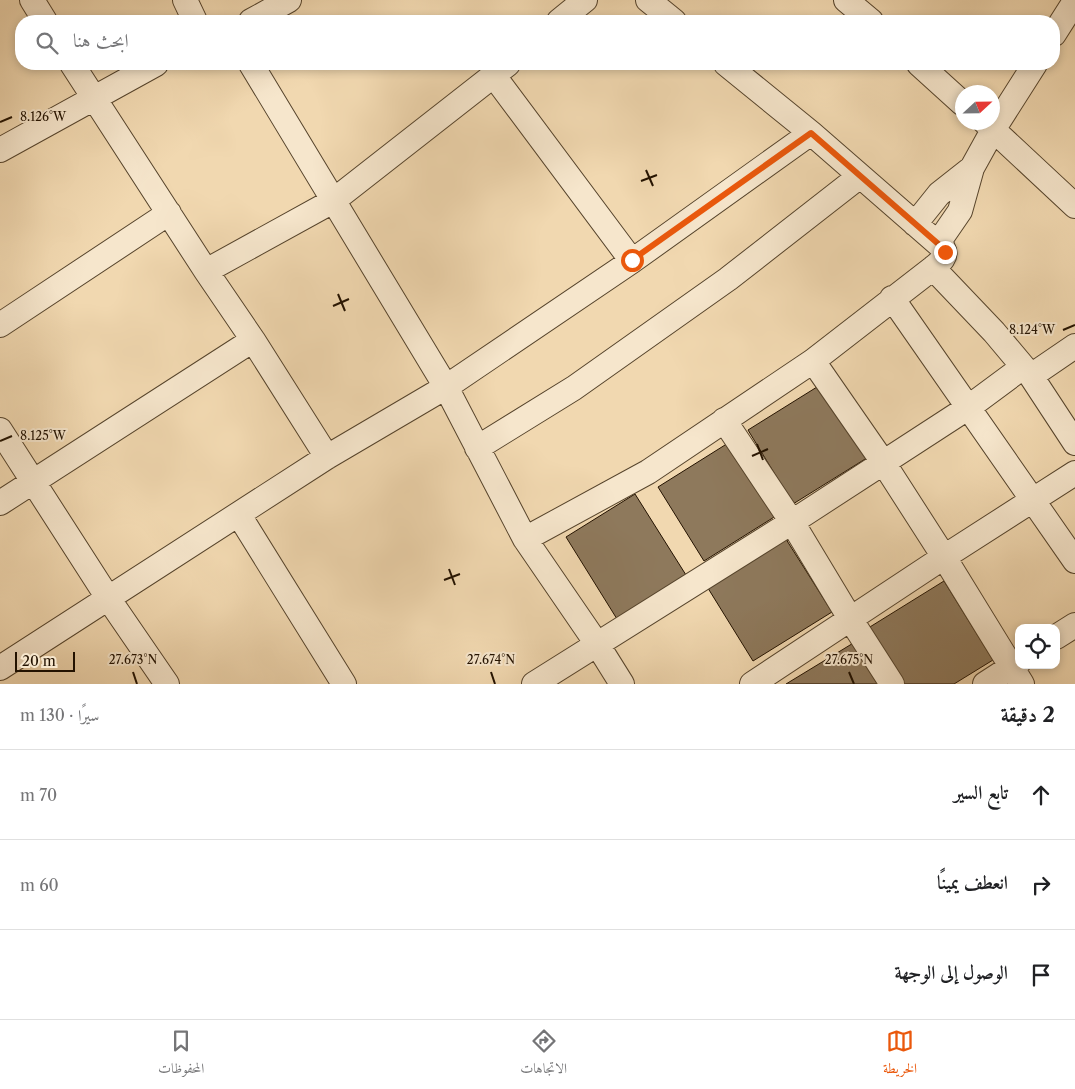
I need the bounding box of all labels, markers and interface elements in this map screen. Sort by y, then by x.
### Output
search box [15,15,1060,70]
icon: search [33,29,61,57]
text: ابحث هنا [73,29,129,52]
north arrow [955,85,1000,130]
text: 8.126°W [20,109,67,124]
route end [934,241,957,264]
route start [621,249,644,272]
text: 8.124°W [1009,322,1056,337]
text: 8.125°W [20,428,67,443]
map controls [1015,624,1060,669]
button: locate [1015,624,1060,669]
scale bar [15,649,75,672]
text: 20 m [22,652,56,670]
text: 27.673°N [109,652,157,667]
text: 27.674°N [467,652,515,667]
text: 27.675°N [825,652,873,667]
text: 2 دقيقة [1001,702,1055,727]
text: سيرًا · 130 m [20,705,99,725]
text: تابع السير [954,781,1008,804]
icon: ahead [1027,781,1055,809]
text: 70 m [20,785,57,805]
text: انعطف يمينًا [937,871,1008,894]
icon: right [1027,871,1055,899]
text: 60 m [20,875,59,895]
text: الوصول إلى الوجهة [894,961,1008,984]
icon: arrive [1027,961,1055,989]
tab: المحفوظات [158,1027,204,1082]
tab: الاتجاهات [520,1027,567,1082]
tab: الخريطة [883,1027,917,1082]

